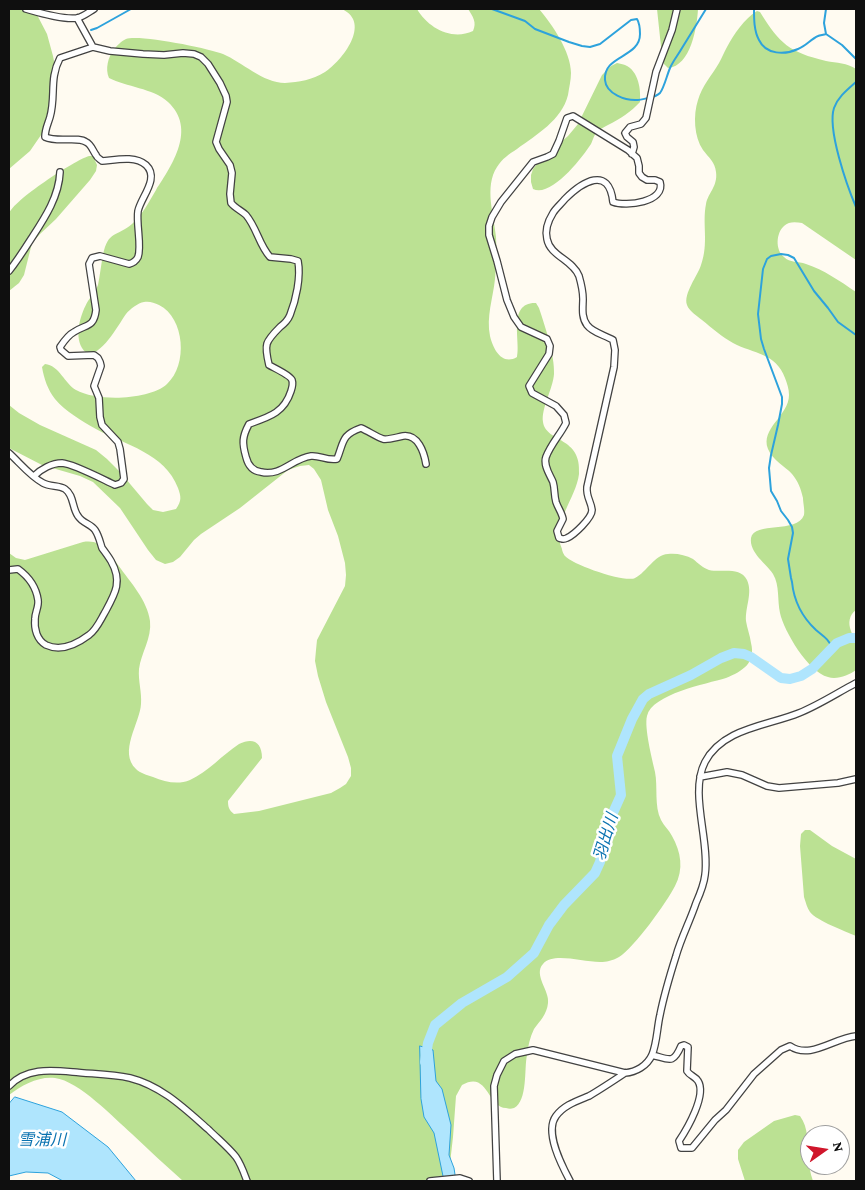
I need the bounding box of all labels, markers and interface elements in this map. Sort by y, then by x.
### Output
water label: 羽出川 [590,811,622,863]
north arrow [800,1125,850,1175]
water label: 雪浦川 [18,1130,66,1150]
text: N [830,1140,848,1153]

